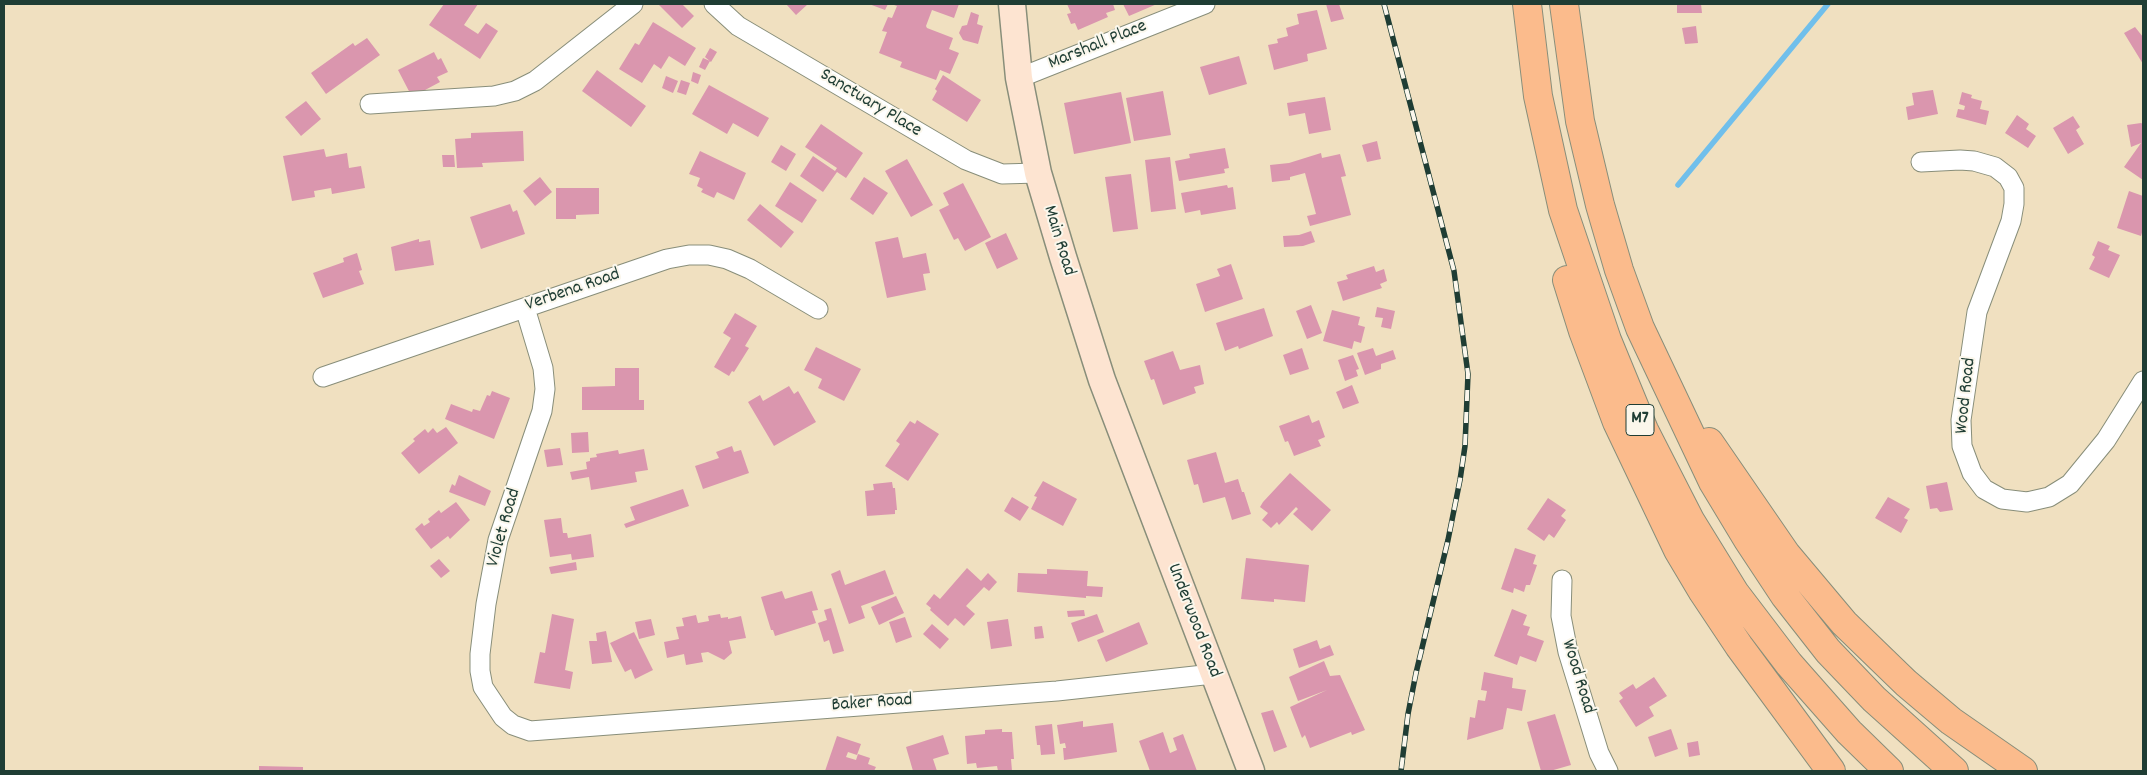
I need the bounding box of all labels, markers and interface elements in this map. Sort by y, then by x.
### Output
street label: Marshall Place [1045,16,1151,76]
street label: Sanctuary Place [815,65,925,143]
street label: Main Road [1037,203,1079,279]
street label: Verbena Road [523,264,623,318]
street label: Wood Road [1952,357,1982,435]
road number: M7 [1626,404,1654,436]
street label: Violet Road [483,486,527,570]
street label: Underwood Road [1161,561,1225,681]
street label: Wood Road [1555,637,1599,717]
street label: Baker Road [831,690,913,718]

